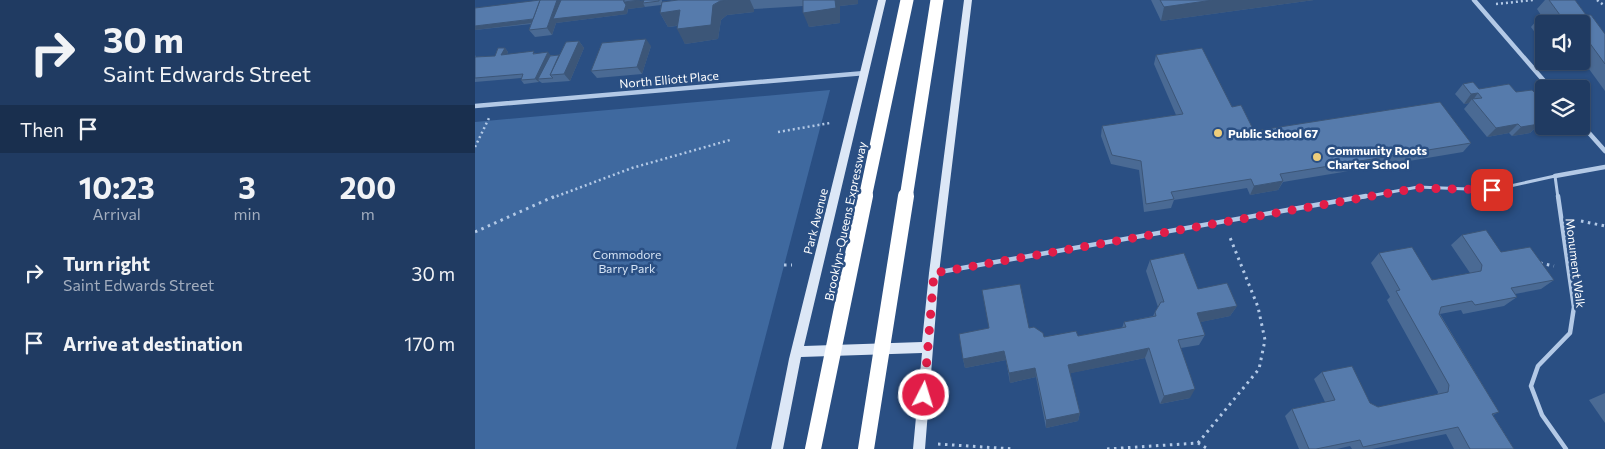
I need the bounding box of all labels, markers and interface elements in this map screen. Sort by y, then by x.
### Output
map controls [1535,15,1590,135]
button: sound [1535,15,1590,70]
text: 30 m [103,17,184,60]
icon: right [20,20,85,85]
text: Saint Edwards Street [103,60,311,87]
street label: North Elliott Place [619,68,719,90]
button: layers [1535,80,1590,135]
icon: arrive [74,115,102,143]
text: Then [20,118,64,141]
place label: Public School 67 [1228,126,1319,140]
marker: Public School 67 [1212,127,1224,139]
street label: Brooklyn-Queens Expressway [821,140,869,302]
place label: Community Roots Charter School [1327,143,1428,171]
marker: Community Roots Charter School [1311,151,1323,163]
text: 10:23 [79,168,155,205]
text: 3 [238,168,256,205]
text: 200 [339,168,396,205]
pin [1471,169,1513,211]
icon: arrive [1478,176,1506,204]
street label: Park Avenue [800,187,830,255]
text: Arrival [93,204,141,223]
text: min [233,204,261,223]
text: m [361,204,375,223]
street label: Monument Walk [1564,217,1589,309]
park label: Commodore Barry Park [593,247,661,275]
text: Turn right [63,252,150,275]
icon: right [20,259,48,287]
text: 30 m [412,262,455,285]
text: Saint Edwards Street [63,275,214,294]
icon: arrive [20,329,48,357]
text: Arrive at destination [63,332,243,355]
text: 170 m [404,332,455,355]
position arrow [897,368,949,420]

